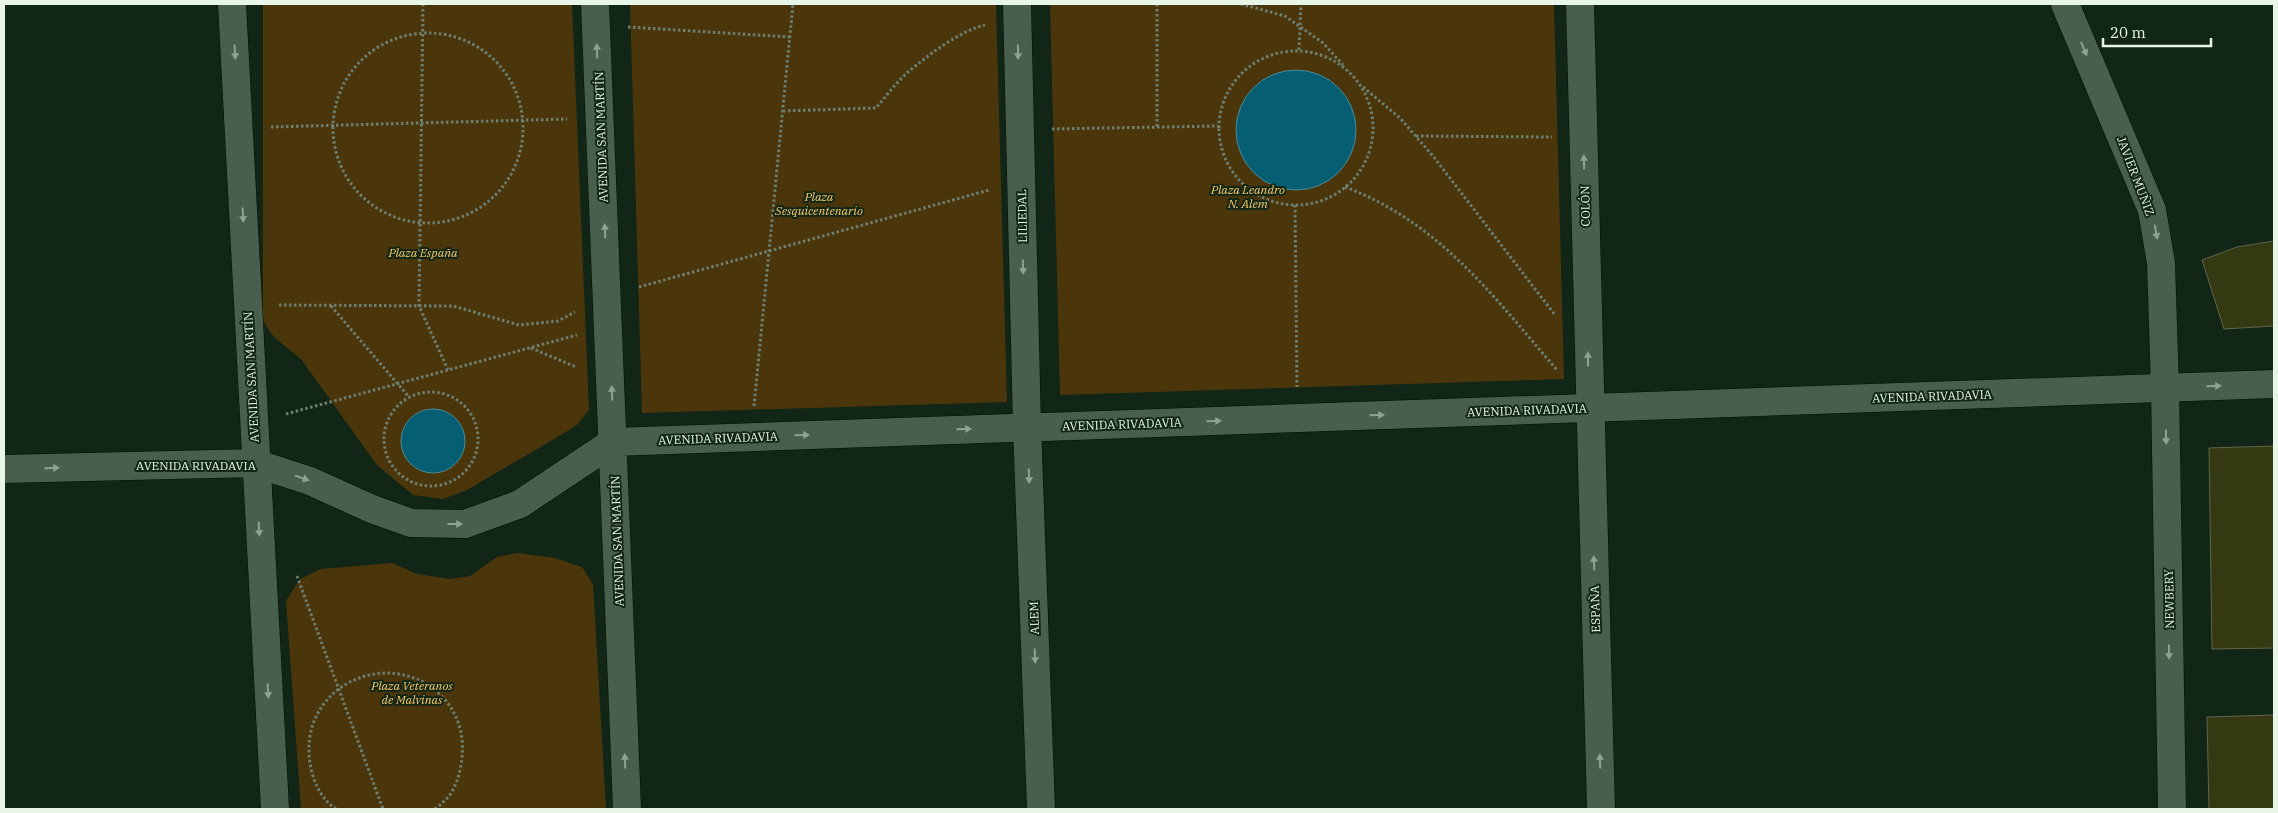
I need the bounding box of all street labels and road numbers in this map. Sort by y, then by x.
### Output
street label: AVENIDA SAN MARTÍN [591,71,611,203]
street label: JAVIER MUÑIZ [2114,134,2158,218]
street label: COLÓN [1577,185,1593,227]
street label: LILIEDAL [1014,189,1030,243]
street label: AVENIDA SAN MARTÍN [240,311,262,443]
street label: AVENIDA RIVADAVIA [1872,386,1993,406]
street label: AVENIDA RIVADAVIA [1467,400,1588,420]
street label: AVENIDA RIVADAVIA [1062,414,1183,434]
street label: AVENIDA RIVADAVIA [658,428,779,448]
street label: AVENIDA RIVADAVIA [136,458,257,473]
street label: AVENIDA SAN MARTÍN [607,475,627,607]
street label: NEWBERY [2161,569,2177,629]
street label: ESPAÑA [1587,584,1603,633]
street label: ALEM [1026,601,1042,635]

